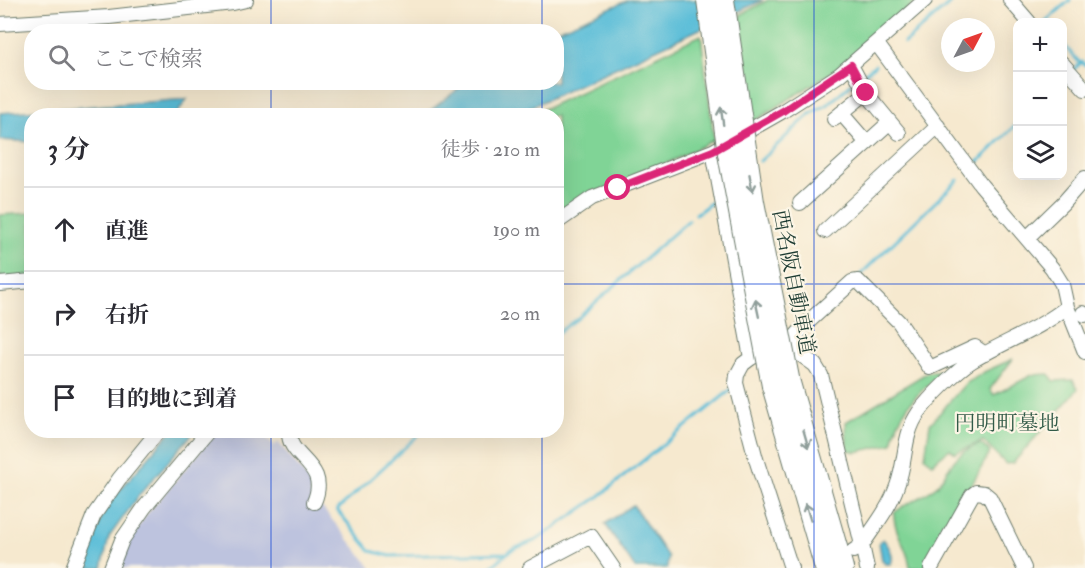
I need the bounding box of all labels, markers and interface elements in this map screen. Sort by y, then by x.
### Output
north arrow [941,18,995,72]
map controls [1013,18,1067,180]
button: + [1013,18,1067,72]
search box [24,24,564,90]
icon: search [45,41,78,74]
text: ここで検索 [93,45,203,73]
button: − [1013,72,1067,126]
route end [852,79,878,105]
one-way arrow [717,107,728,127]
button: layers [1013,126,1067,180]
text: 3 分 [48,134,89,166]
text: 徒歩 · 210 m [441,137,540,162]
one-way arrow [745,172,756,192]
route start [604,174,630,200]
street label: 西名阪自動車道 [766,207,821,357]
icon: ahead [48,213,81,246]
text: 直進 [105,217,149,245]
text: 190 m [493,217,540,242]
icon: right [48,297,81,330]
one-way arrow [751,299,762,319]
text: 右折 [105,301,149,329]
text: 20 m [500,301,540,326]
icon: arrive [48,381,81,414]
text: 目的地に到着 [105,385,237,413]
park label: 円明町墓地 [955,410,1060,437]
one-way arrow [801,429,812,448]
one-way arrow [802,503,813,522]

